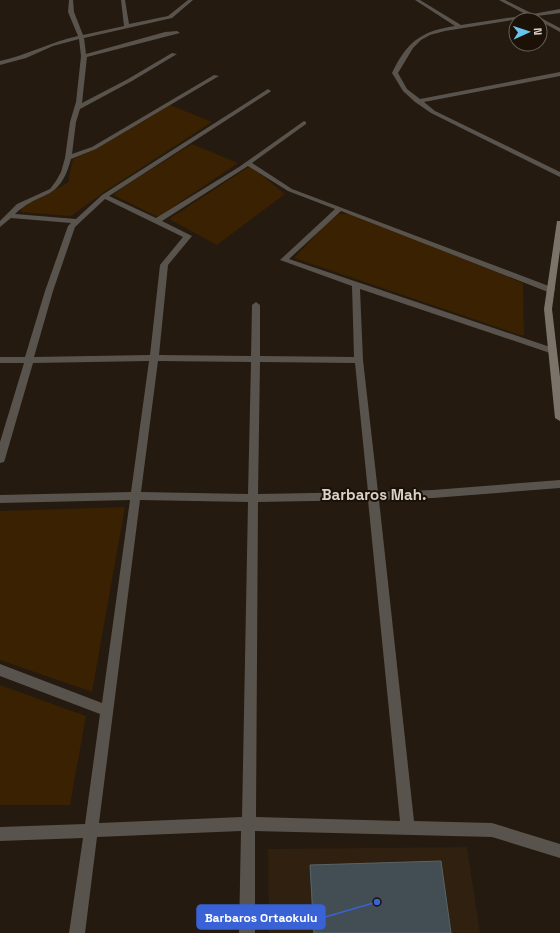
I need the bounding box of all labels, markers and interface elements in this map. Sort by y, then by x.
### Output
north arrow [508,12,548,52]
text: N [531,27,545,36]
district label: Barbaros Mah. [322,485,426,504]
callout: Barbaros Ortaokulu [197,905,325,929]
text: Barbaros Ortaokulu [205,910,317,926]

